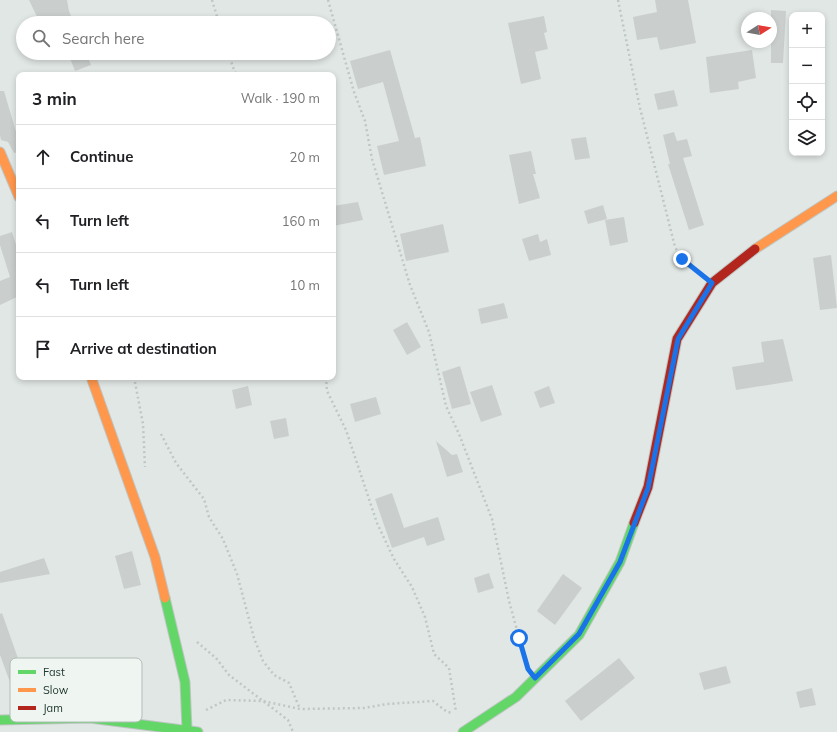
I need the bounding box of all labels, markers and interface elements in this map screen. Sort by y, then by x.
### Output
north arrow [741,12,777,48]
map controls [789,12,825,156]
button: + [789,12,825,48]
search box [16,16,336,60]
icon: search [30,27,52,49]
text: Search here [62,29,144,48]
button: − [789,48,825,84]
button: locate [789,84,825,120]
text: 3 min [32,88,77,109]
text: Walk · 190 m [241,90,320,106]
button: layers [789,120,825,156]
icon: ahead [32,146,54,168]
text: Continue [70,147,133,166]
text: 20 m [290,149,320,165]
icon: left [32,210,54,232]
text: Turn left [70,211,129,230]
text: 160 m [282,213,320,229]
route end [673,250,691,268]
icon: left [32,274,54,296]
text: Turn left [70,275,129,294]
text: 10 m [290,277,320,293]
icon: arrive [32,338,54,360]
text: Arrive at destination [70,339,217,358]
route start [510,629,528,647]
legend [10,658,142,722]
text: Fast [43,665,65,679]
text: Slow [43,683,69,697]
text: Jam [43,701,63,715]

